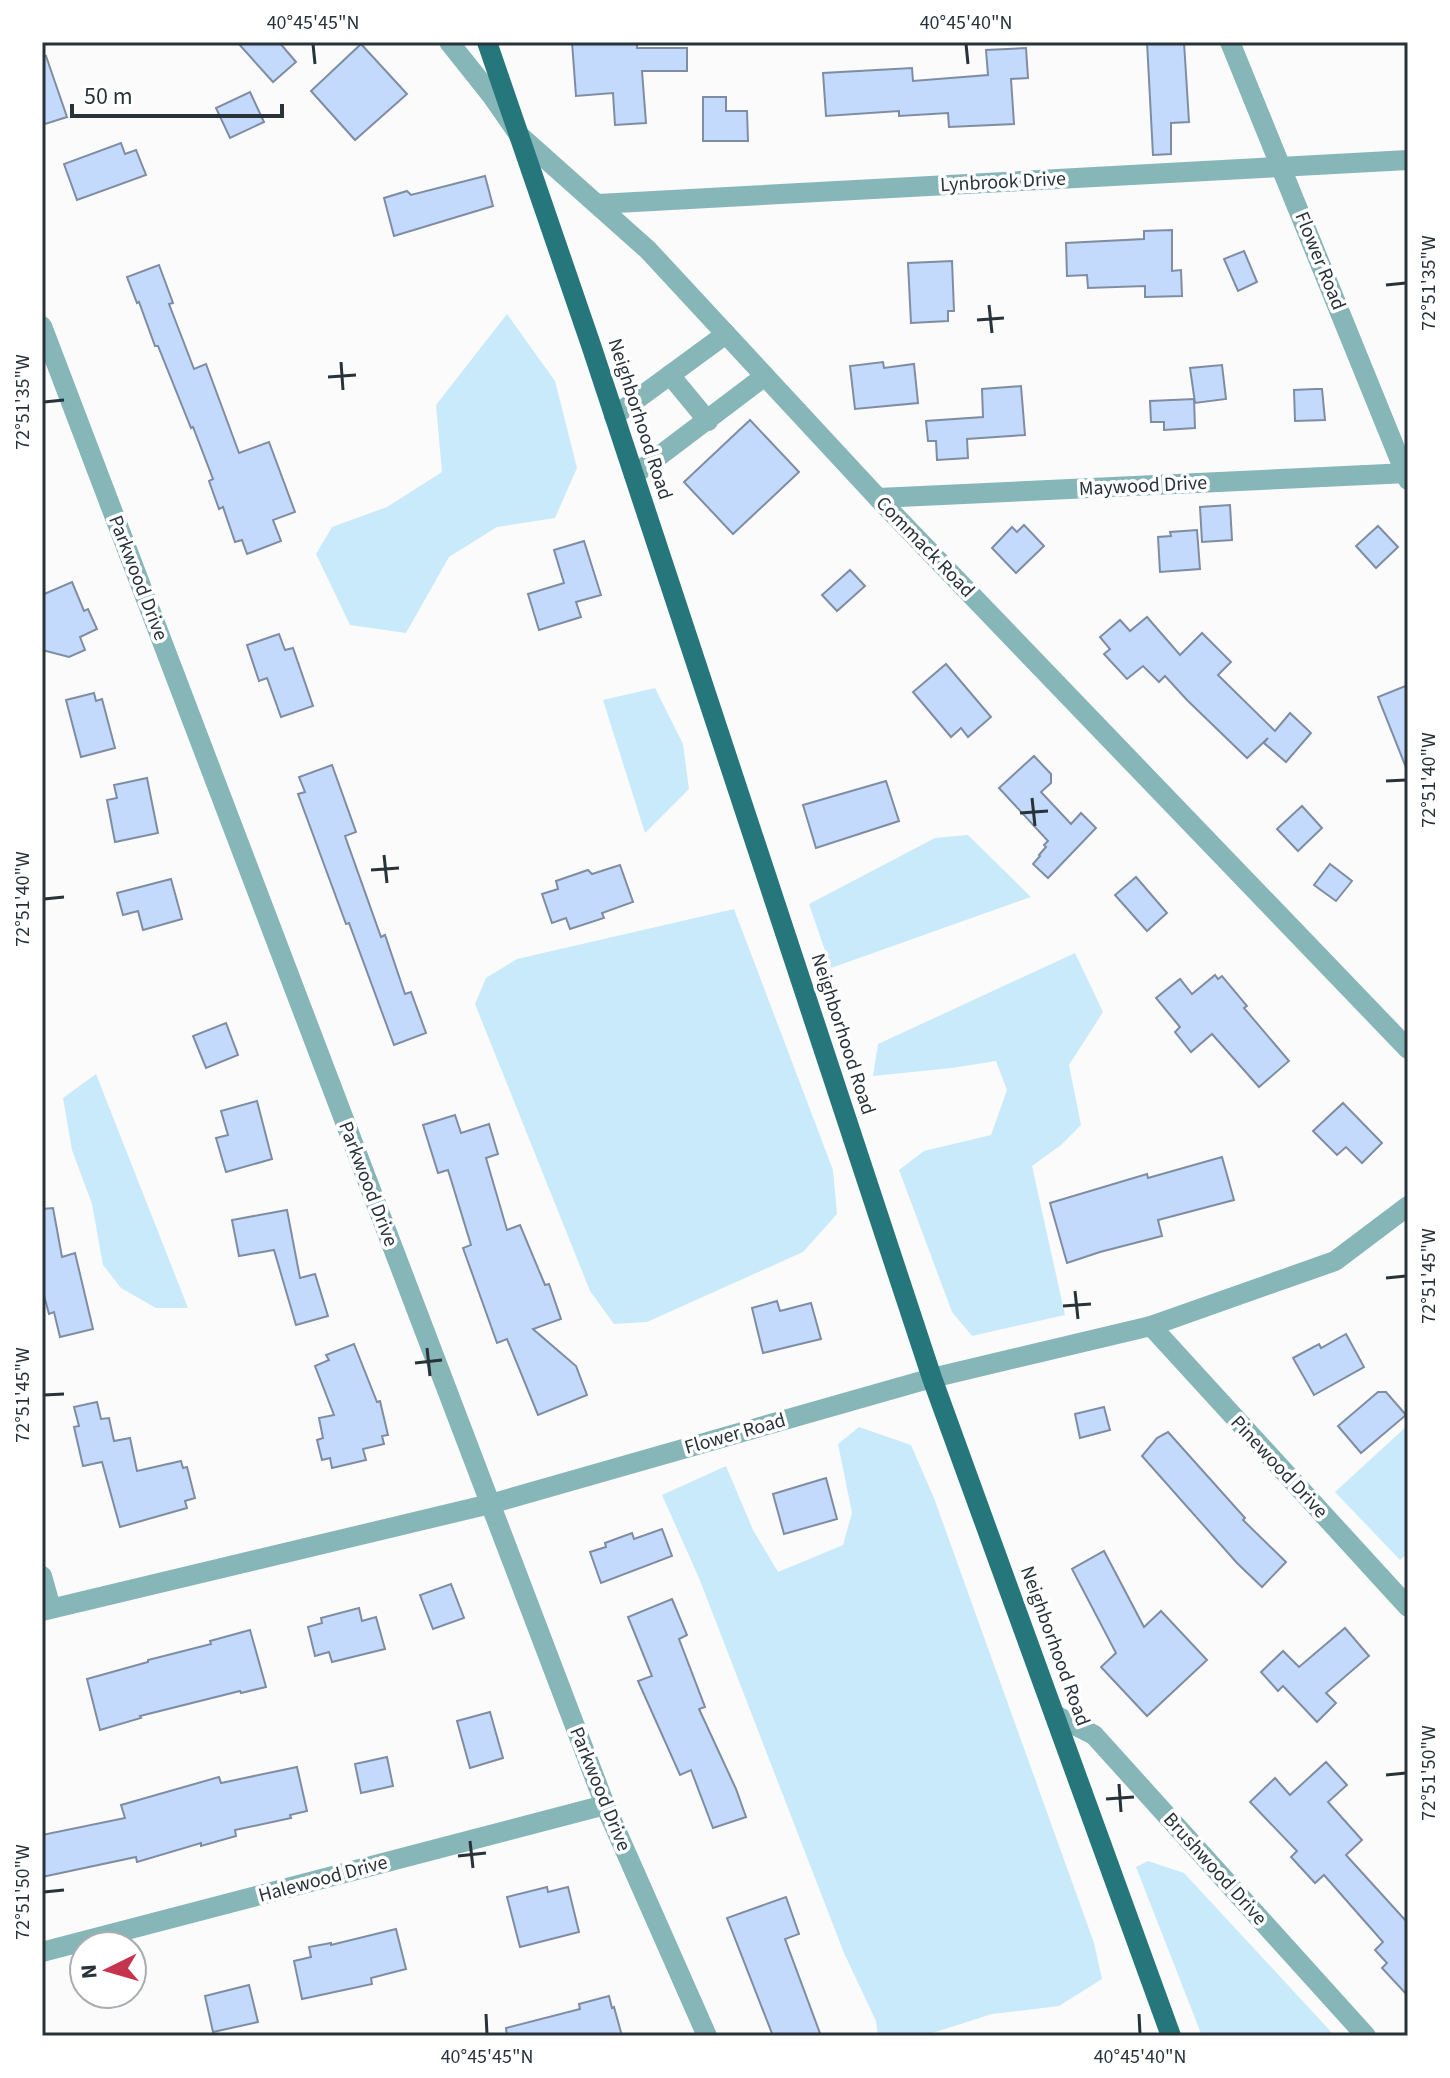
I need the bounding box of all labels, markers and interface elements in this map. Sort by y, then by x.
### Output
text: 40°45'45"N [267,9,359,37]
text: 40°45'40"N [920,9,1012,37]
scale bar [72,68,282,118]
text: 50 m [84,79,133,114]
street label: Lynbrook Drive [939,165,1067,199]
street label: Flower Road [1288,208,1352,314]
text: 72°51'35"W [1415,235,1443,331]
street label: Neighborhood Road [601,335,679,503]
text: 72°51'35"W [9,354,37,450]
street label: Maywood Drive [1078,469,1208,503]
street label: Commack Road [869,490,981,604]
street label: Parkwood Drive [101,511,175,645]
text: 72°51'40"W [1415,732,1443,828]
text: 72°51'40"W [9,851,37,947]
street label: Neighborhood Road [804,950,882,1118]
street label: Parkwood Drive [331,1117,405,1251]
text: 72°51'45"W [1415,1228,1443,1324]
text: 72°51'45"W [9,1347,37,1443]
street label: Flower Road [681,1406,789,1462]
street label: Pinewood Drive [1224,1409,1334,1525]
street label: Neighborhood Road [1013,1562,1097,1730]
street label: Parkwood Drive [562,1723,638,1855]
text: 72°51'50"W [1415,1725,1443,1821]
street label: Brushwood Drive [1157,1806,1273,1932]
text: 72°51'50"W [9,1844,37,1940]
street label: Halewood Drive [255,1848,391,1910]
north arrow [68,1930,148,2010]
text: N [72,1963,106,1980]
text: 40°45'45"N [441,2043,533,2071]
text: 40°45'40"N [1094,2043,1186,2071]

